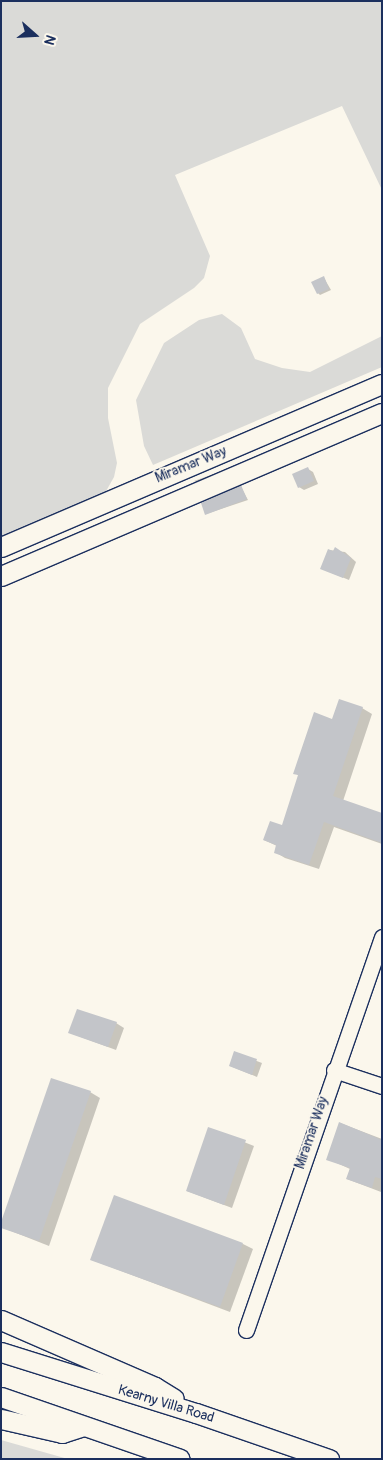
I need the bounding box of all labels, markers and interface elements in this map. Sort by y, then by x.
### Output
north arrow [10,10,60,60]
text: N [40,33,59,47]
street label: Miramar Way [153,443,229,487]
street label: Miramar Way [292,1095,332,1171]
street label: Kearny Villa Road [116,1381,216,1427]

